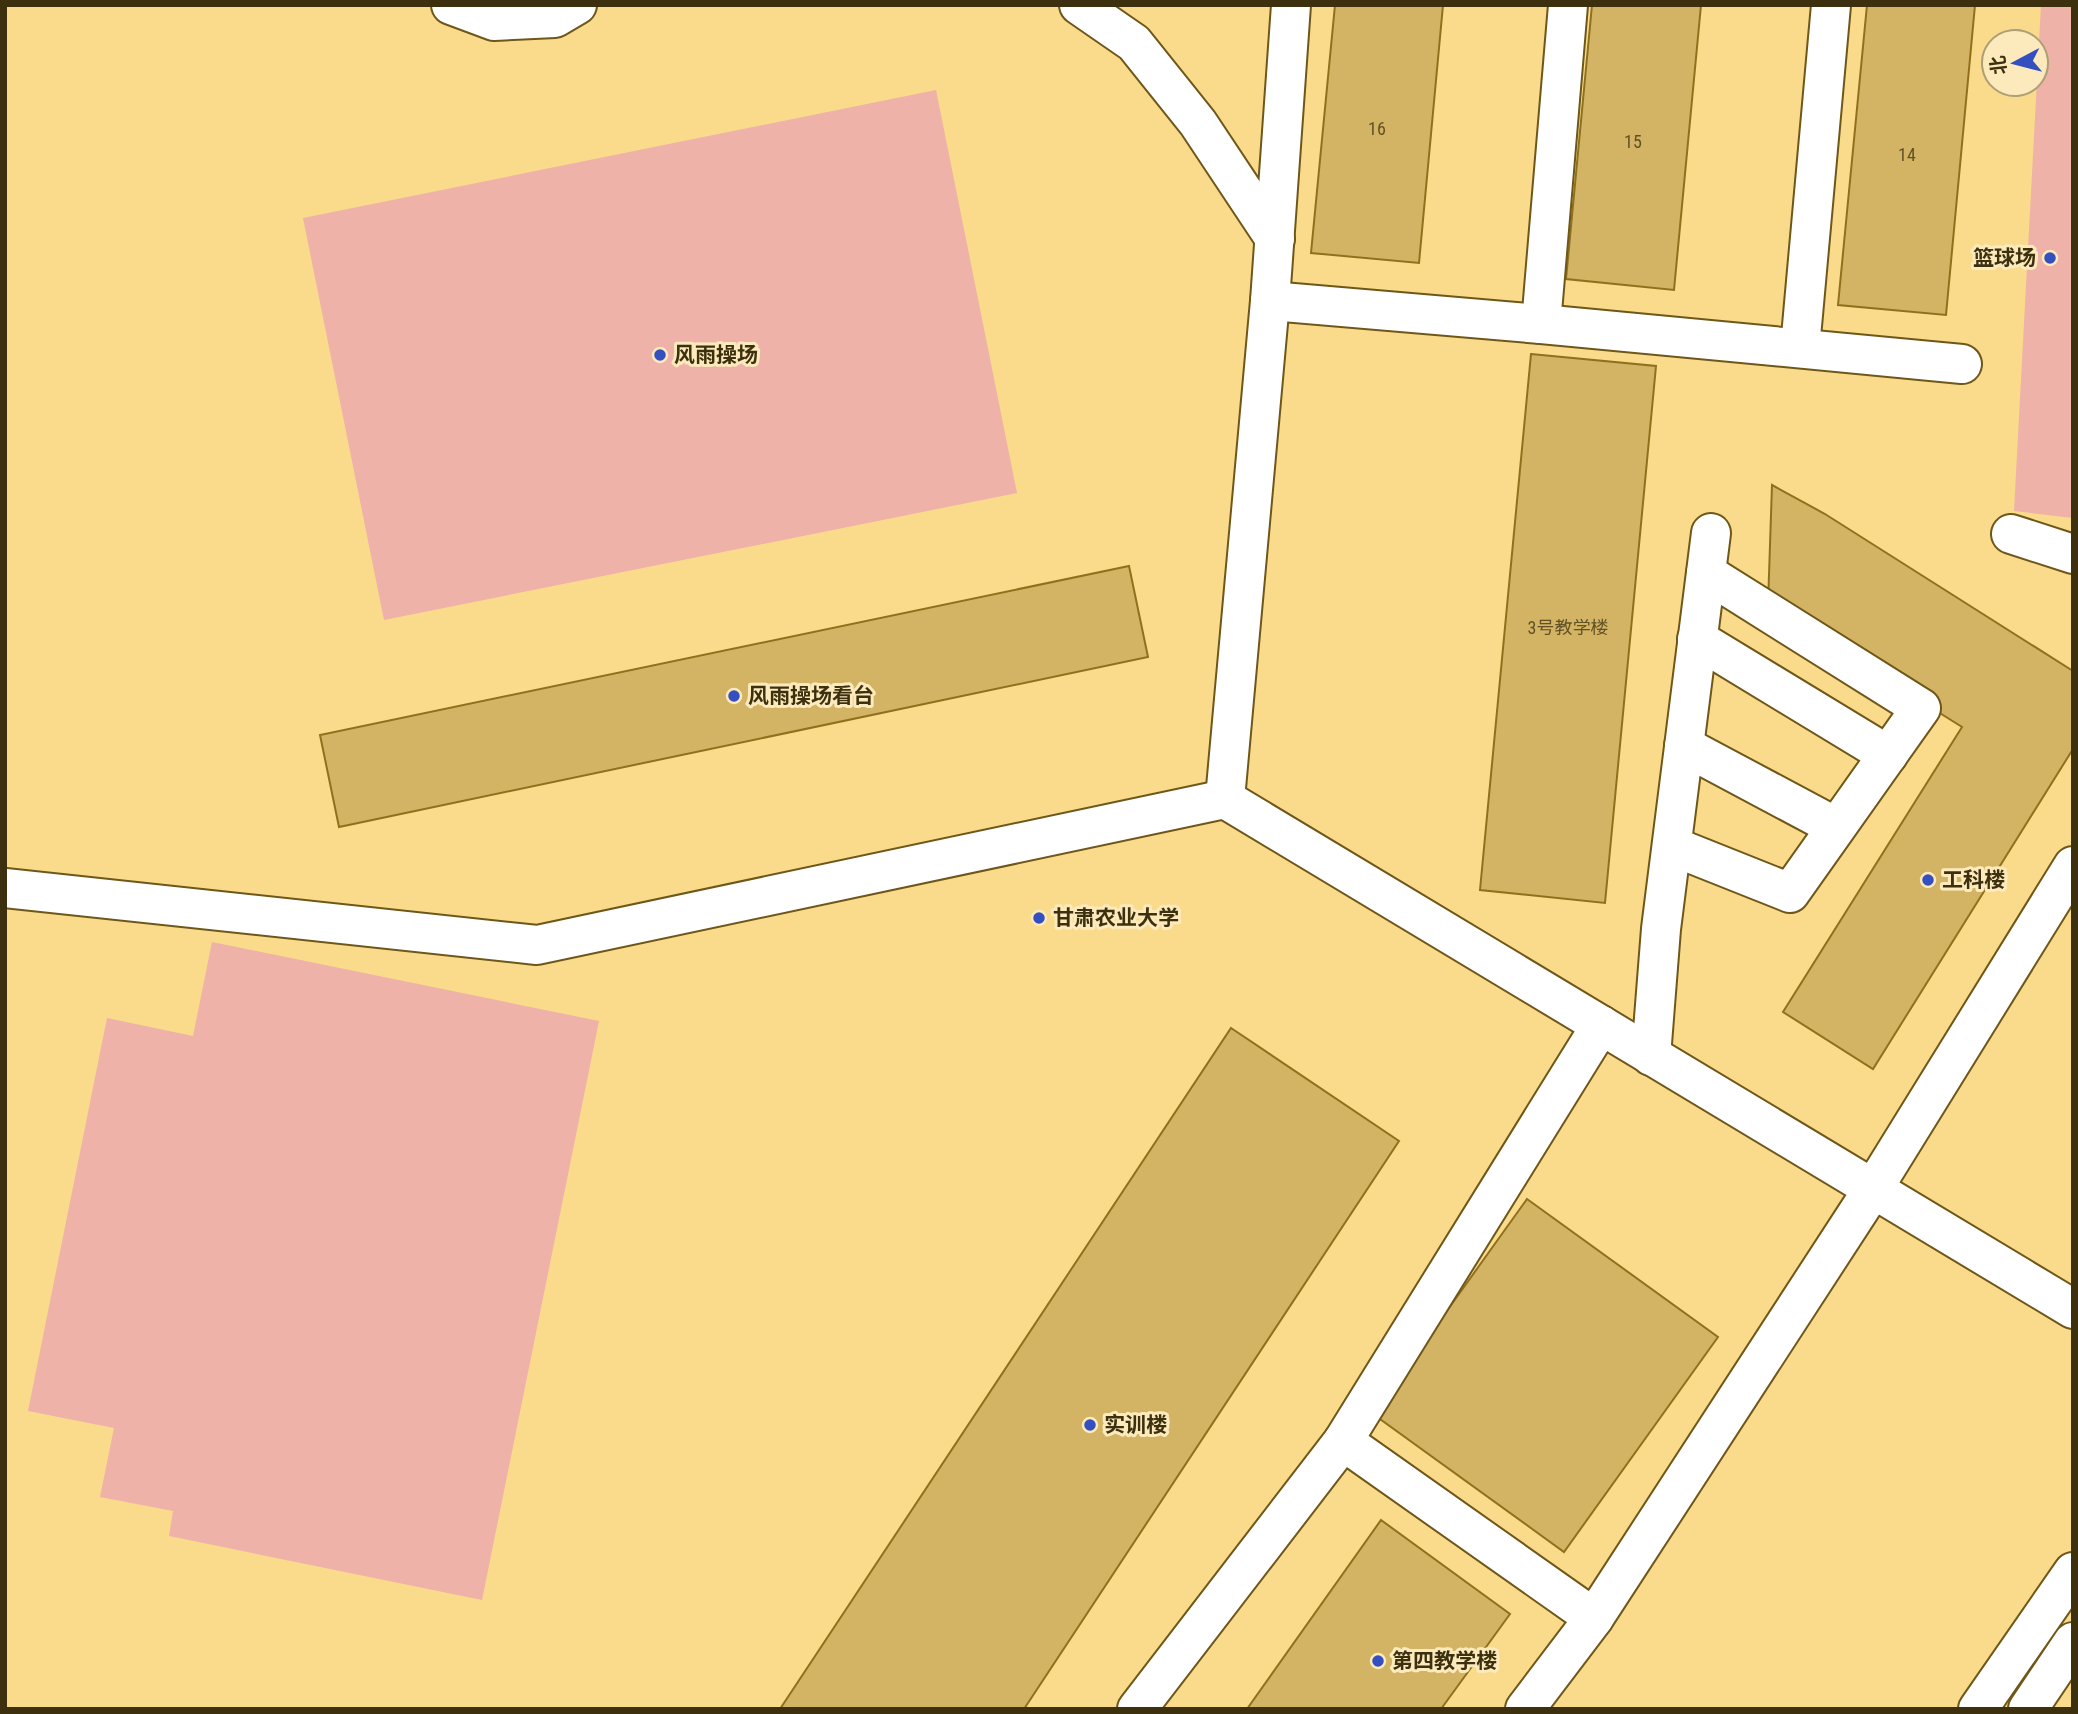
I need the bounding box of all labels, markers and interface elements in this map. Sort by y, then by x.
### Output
north arrow [1980,28,2050,98]
text: 北 [1986,54,2011,76]
house number: 16 [1368,118,1386,139]
house number: 15 [1624,131,1642,152]
house number: 14 [1898,144,1916,165]
place label: 篮球场 [1973,246,2036,270]
marker: 篮球场 [2042,250,2058,266]
place label: 风雨操场 [674,343,758,367]
marker: 风雨操场 [652,347,668,363]
house number: 3号教学楼 [1528,617,1608,638]
place label: 风雨操场看台 [748,684,874,708]
marker: 风雨操场看台 [726,688,742,704]
place label: 工科楼 [1942,868,2005,892]
marker: 工科楼 [1920,872,1936,888]
place label: 甘肃农业大学 [1053,906,1179,930]
marker: 甘肃农业大学 [1031,910,1047,926]
place label: 实训楼 [1104,1413,1167,1437]
marker: 实训楼 [1082,1417,1098,1433]
place label: 第四教学楼 [1392,1649,1497,1673]
marker: 第四教学楼 [1370,1653,1386,1669]

